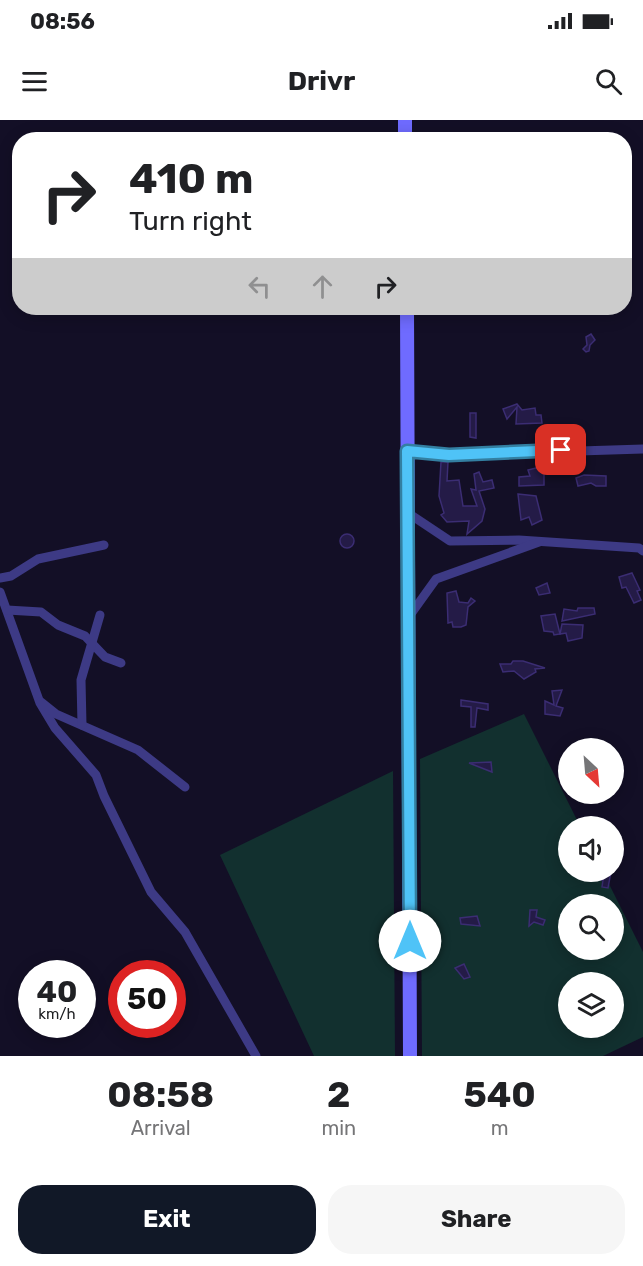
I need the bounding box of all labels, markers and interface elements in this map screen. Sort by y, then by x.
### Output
text: 08:56 [30,8,95,35]
icon: menu [18,65,51,98]
text: Drivr [288,65,355,97]
icon: search [592,65,625,98]
text: 410 m [129,154,254,204]
icon: right [30,156,108,234]
text: Turn right [129,205,252,237]
icon: left [243,270,276,303]
icon: ahead [306,270,339,303]
icon: right [369,270,402,303]
pin [535,424,586,475]
icon: arrive [544,433,577,466]
north arrow [558,738,624,804]
map controls [558,738,624,1038]
button: sound [558,816,624,882]
button: search [558,894,624,960]
position arrow [378,909,442,973]
speed limit sign: 50 [108,960,186,1038]
button: layers [558,972,624,1038]
text: 40 [37,974,77,1010]
text: km/h [38,1005,76,1023]
text: 08:58 [107,1073,214,1116]
text: 2 [327,1073,351,1116]
text: 540 [463,1073,536,1116]
text: Arrival [131,1116,191,1140]
text: min [321,1116,356,1140]
text: m [491,1116,508,1140]
button: Exit [18,1185,316,1254]
button: Share [328,1185,625,1254]

